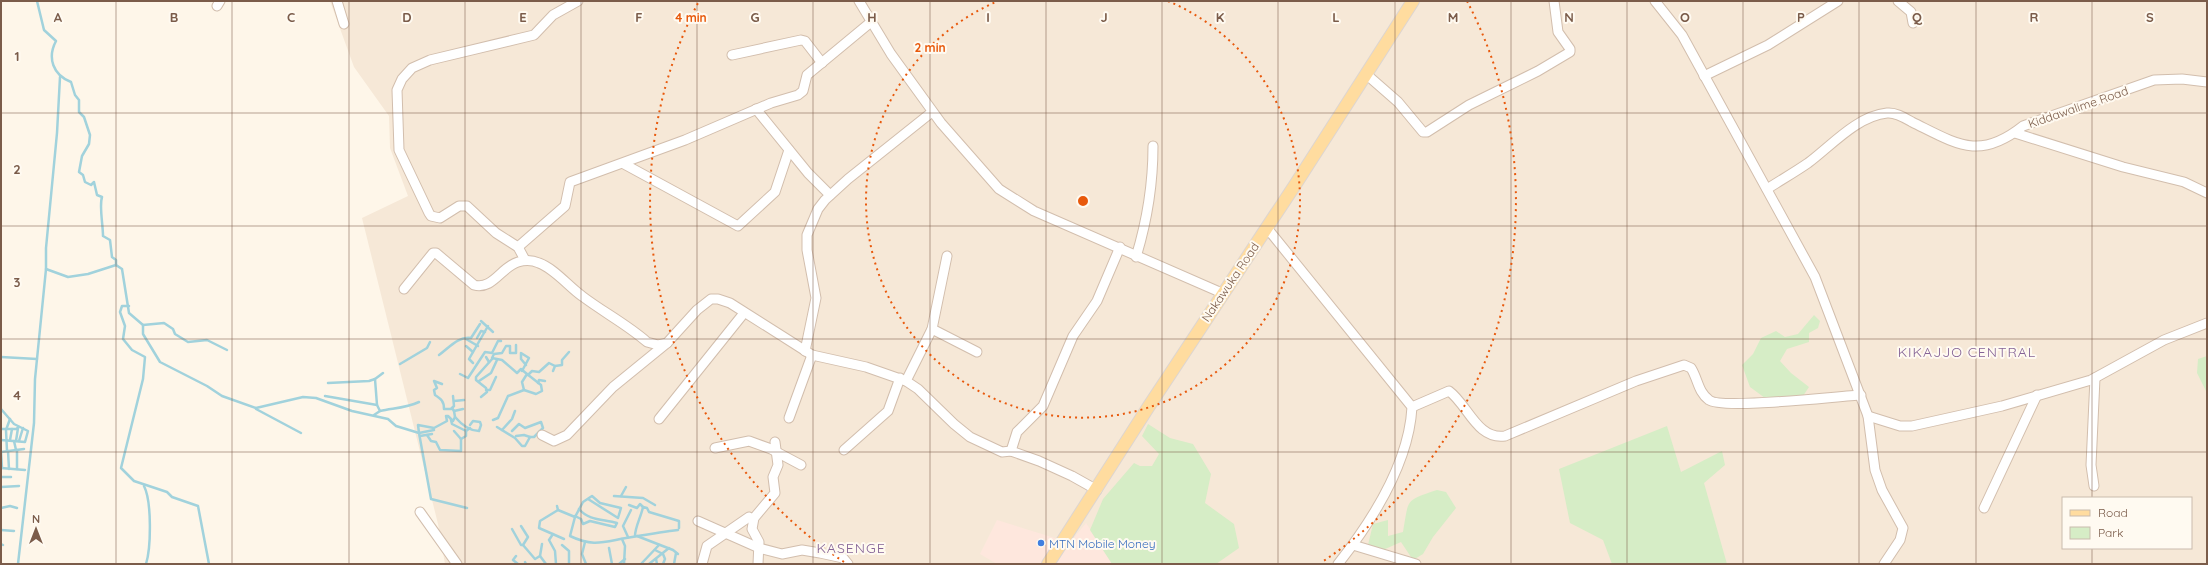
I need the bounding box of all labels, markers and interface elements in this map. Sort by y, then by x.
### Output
text: A [54,9,63,25]
text: B [170,9,178,25]
text: C [287,9,295,25]
text: D [402,9,412,25]
text: E [519,9,527,25]
text: F [635,9,643,25]
text: G [750,9,760,25]
text: H [867,9,877,25]
text: I [986,9,990,25]
text: J [1100,9,1108,25]
text: K [1216,9,1225,25]
text: L [1332,9,1340,25]
text: M [1448,9,1458,25]
text: N [1564,9,1574,25]
text: O [1680,9,1690,25]
text: P [1797,9,1805,25]
text: Q [1912,9,1923,25]
text: R [2030,9,2039,25]
text: S [2146,9,2154,25]
text: 4 min [675,10,707,25]
text: 2 min [914,40,946,55]
text: 1 [14,48,20,64]
street label: Kiddawalime Road [2026,83,2130,131]
text: 2 [13,161,21,177]
centre of rings [1076,194,1090,208]
street label: Nakawuka Road [1198,240,1262,324]
text: 3 [14,274,21,290]
district label: KIKAJJO CENTRAL [1898,343,2036,361]
text: 4 [13,387,21,403]
legend [2062,497,2192,549]
text: Road [2098,505,2128,520]
north arrow [16,509,56,549]
text: N [32,512,40,526]
text: Park [2098,525,2123,540]
place label: MTN Mobile Money [1049,536,1156,551]
marker: MTN Mobile Money [1036,538,1046,548]
district label: KASENGE [816,539,886,557]

